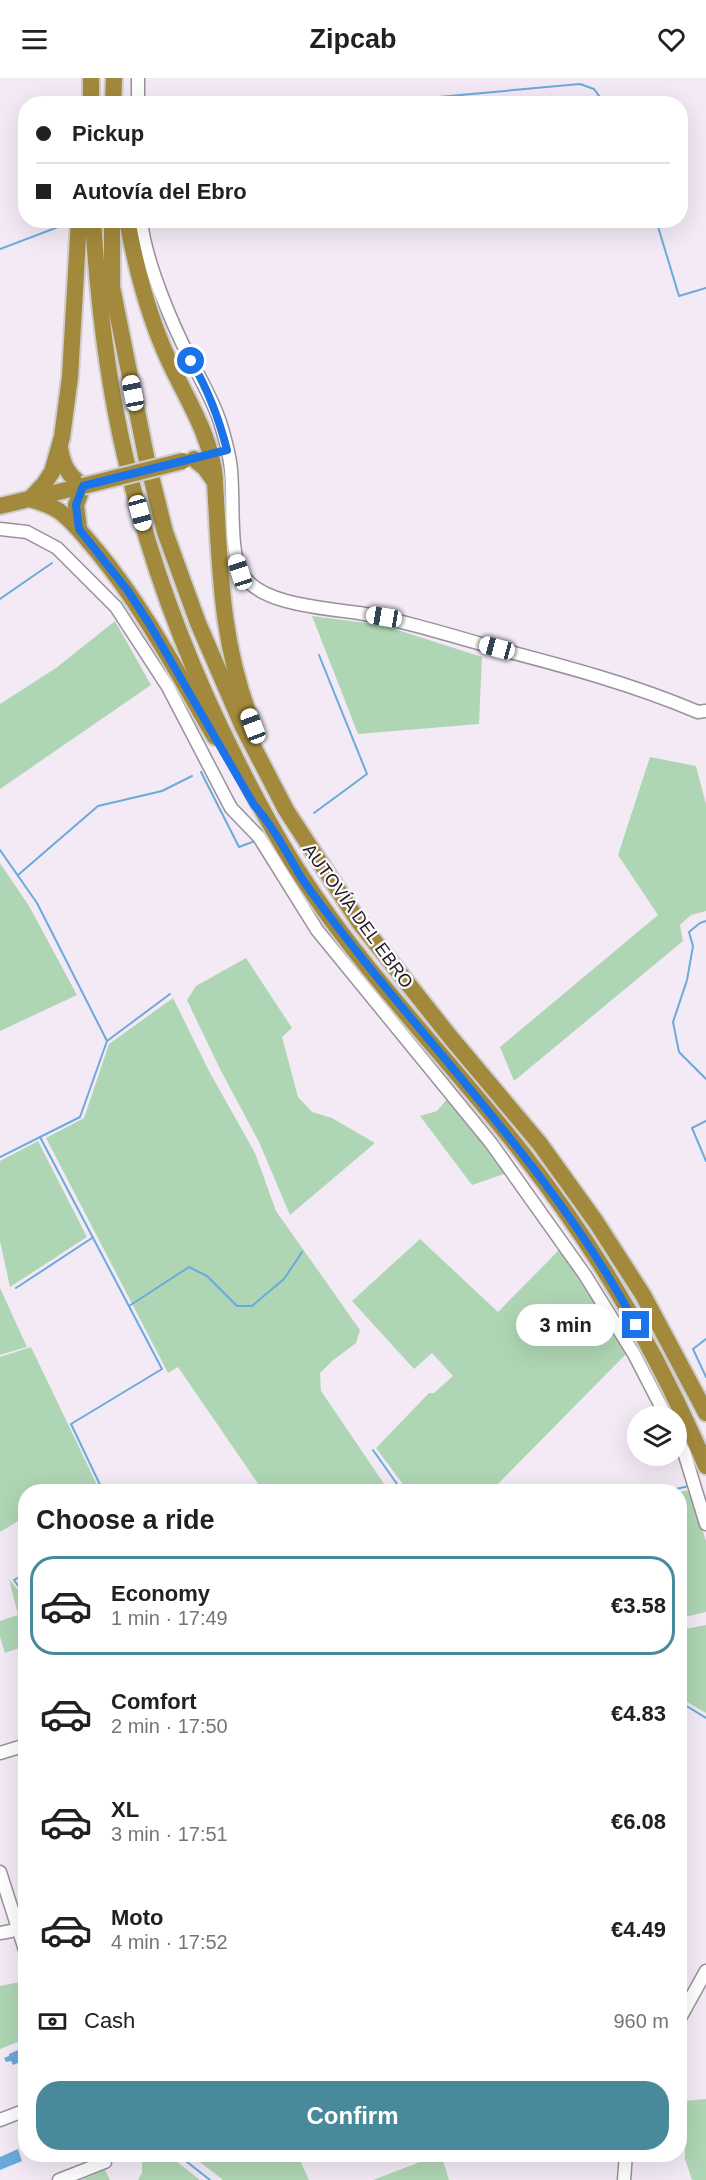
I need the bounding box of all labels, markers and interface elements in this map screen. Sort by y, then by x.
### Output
icon: menu [18,23,51,56]
icon: heart [655,23,688,56]
text: Zipcab [309,24,397,54]
text: Pickup [72,121,144,146]
text: Autovía del Ebro [72,179,247,204]
route start [177,347,204,374]
car [121,374,145,412]
car [127,493,153,533]
car [226,552,254,592]
car [365,605,403,629]
car [477,635,517,661]
car [238,706,268,746]
street label: AUTOVÍA DEL EBRO [299,840,417,992]
callout: 3 min [516,1304,615,1346]
route end [622,1311,649,1338]
text: 3 min [539,1314,592,1336]
map controls [627,1406,687,1466]
button: layers [627,1406,687,1466]
text: Choose a ride [36,1505,215,1535]
icon: car [39,1579,93,1633]
text: Economy [111,1581,210,1606]
text: €3.58 [611,1593,666,1618]
text: 1 min · 17:49 [111,1607,228,1629]
icon: car [39,1687,93,1741]
text: Comfort [111,1689,197,1714]
text: €4.83 [611,1701,666,1726]
text: 2 min · 17:50 [111,1715,228,1737]
icon: car [39,1795,93,1849]
text: XL [111,1797,139,1822]
text: €6.08 [611,1809,666,1834]
text: 3 min · 17:51 [111,1823,228,1845]
icon: car [39,1903,93,1957]
text: Moto [111,1905,164,1930]
text: €4.49 [611,1917,666,1942]
text: 4 min · 17:52 [111,1931,228,1953]
icon: cash [36,2005,69,2038]
text: Cash [84,2008,135,2033]
text: 960 m [613,2010,669,2032]
button: Confirm [36,2081,669,2150]

